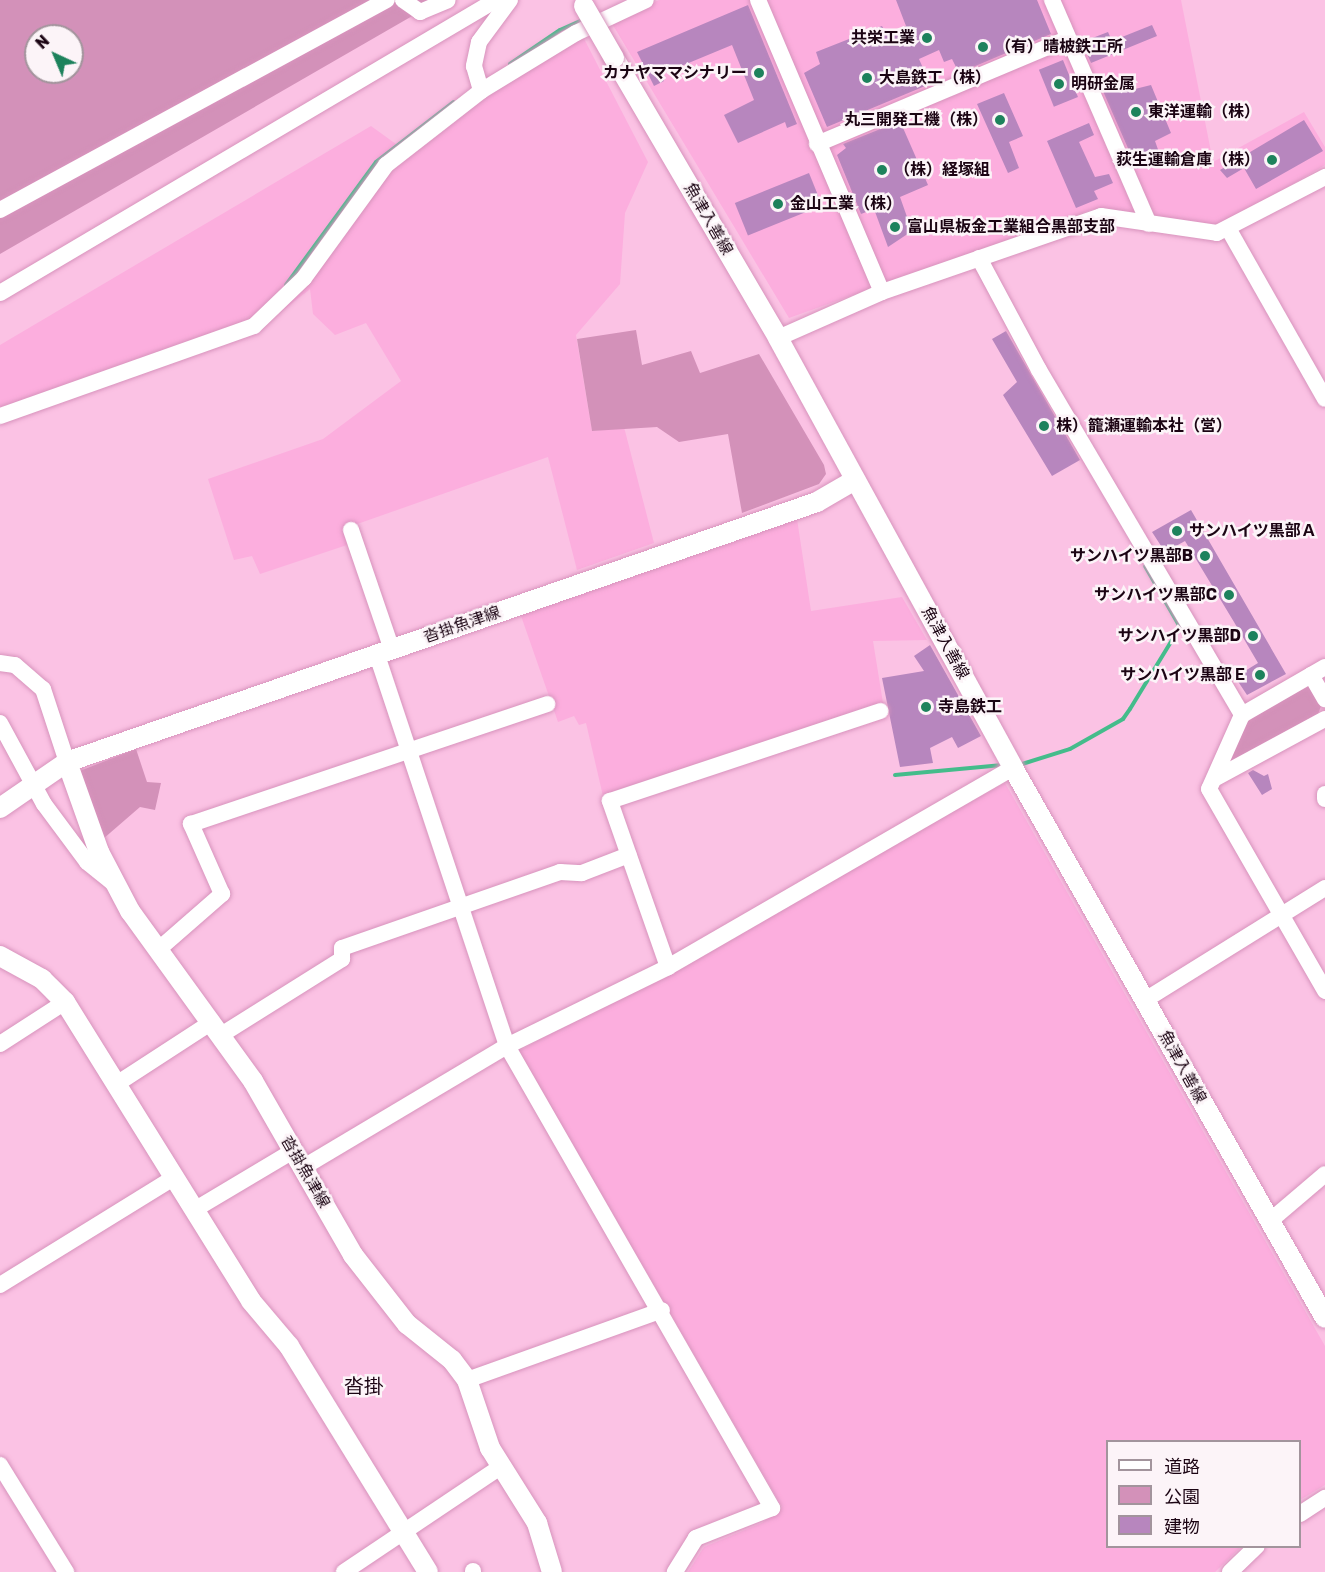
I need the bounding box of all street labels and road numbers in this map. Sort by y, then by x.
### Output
street label: 魚津入善線 [680,180,736,258]
street label: 沓掛魚津線 [421,603,503,647]
street label: 魚津入善線 [917,603,973,683]
street label: 魚津入善線 [1154,1027,1210,1107]
street label: 沓掛魚津線 [277,1133,333,1211]

